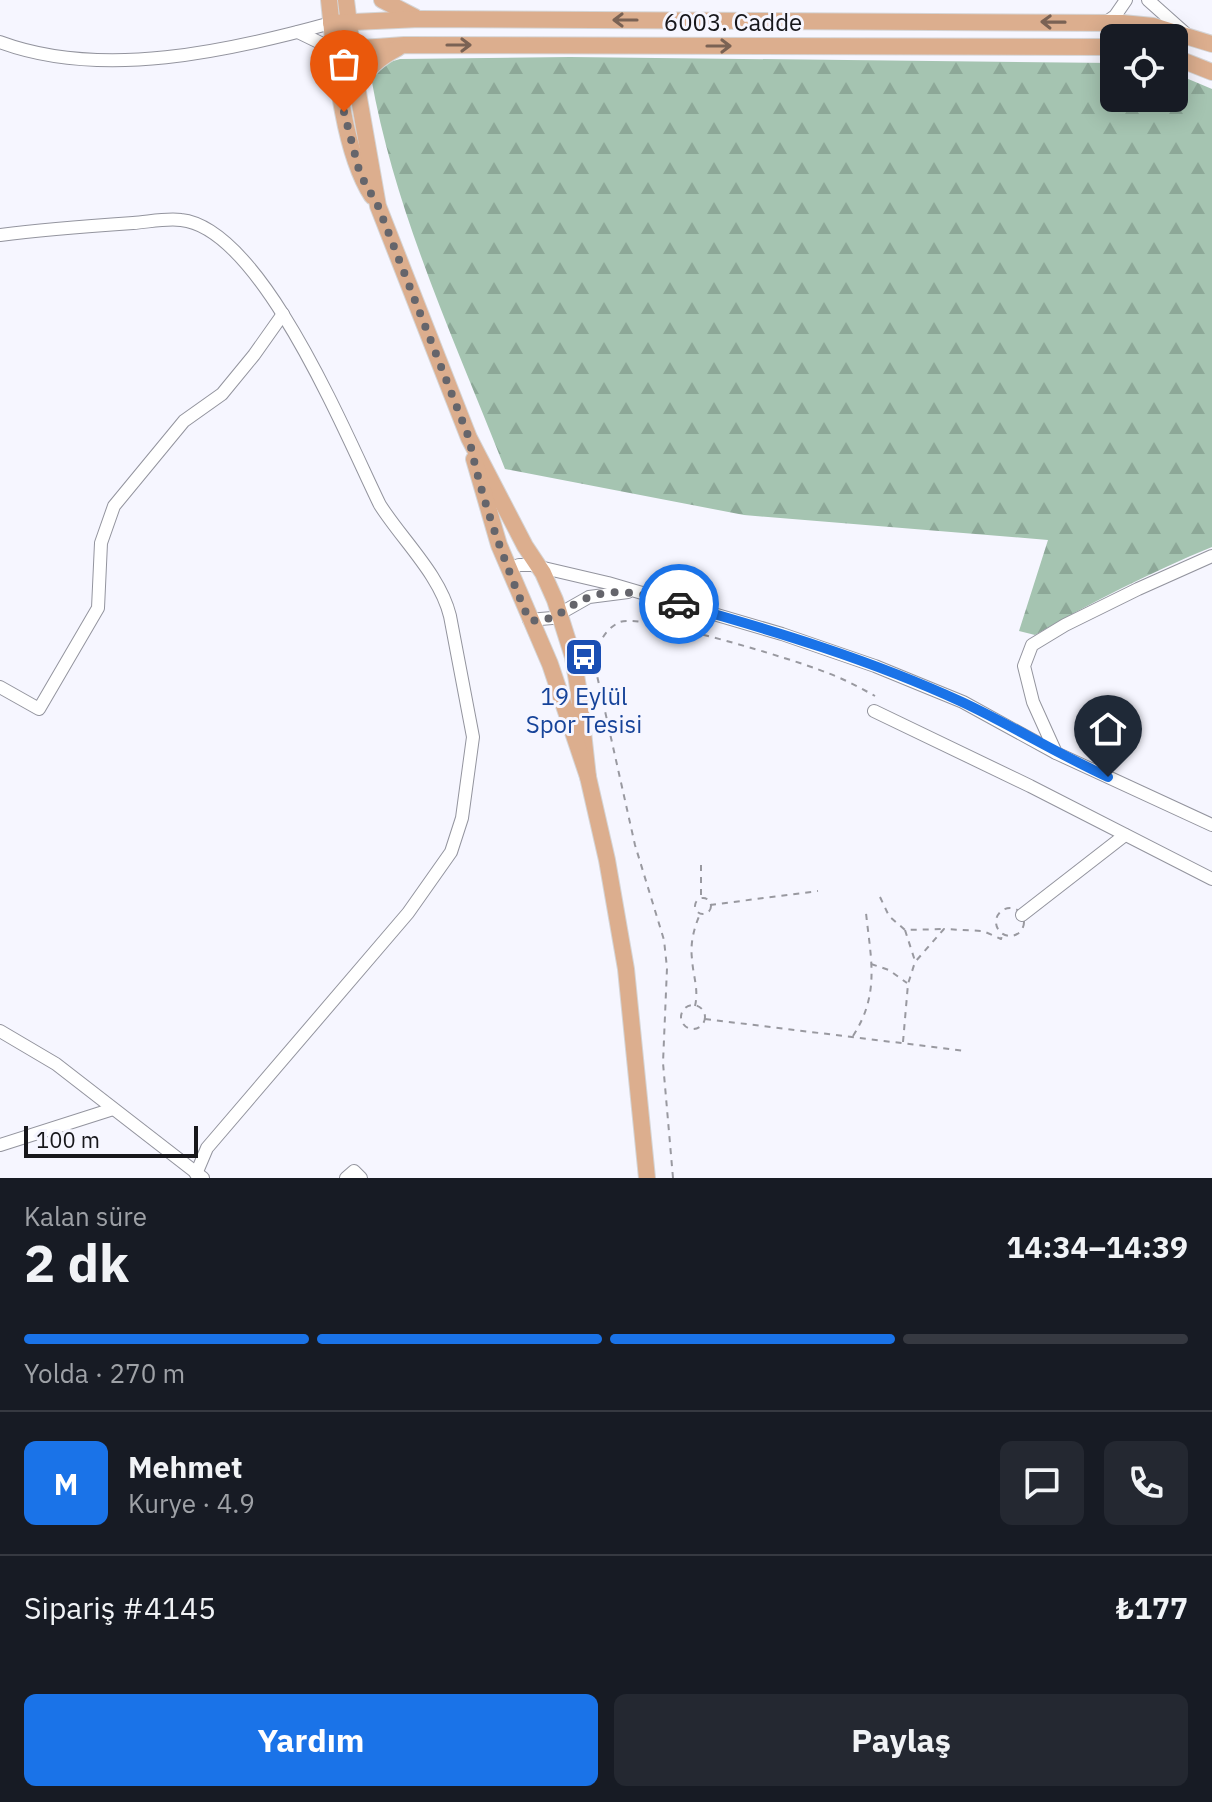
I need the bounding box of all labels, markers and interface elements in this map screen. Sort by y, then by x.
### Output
street label: 6003. Cadde [664,6,802,38]
one-way arrow [612,12,639,28]
one-way arrow [1040,14,1067,30]
map controls [1100,24,1188,112]
button: locate [1100,24,1188,112]
pin [310,30,378,112]
one-way arrow [445,37,472,53]
one-way arrow [705,38,732,54]
icon: bag [322,42,366,86]
courier [639,564,719,644]
icon: car [657,582,701,626]
bus stop icon: 19 Eylül Spor Tesisi [563,636,605,678]
place label: 19 Eylül Spor Tesisi [526,680,642,740]
pin [1074,695,1142,777]
icon: home [1086,707,1130,751]
scale bar [24,1122,198,1158]
text: 100 m [36,1125,100,1154]
text: Kalan süre [24,1199,147,1233]
text: 14:34–14:39 [1007,1227,1188,1266]
text: 2 dk [24,1229,129,1296]
text: Yolda · 270 m [24,1356,185,1390]
button: chat [1000,1441,1084,1525]
button: phone [1104,1441,1188,1525]
text: Mehmet [128,1447,242,1486]
text: M [54,1464,78,1503]
text: Kurye · 4.9 [128,1486,255,1520]
text: Sipariş #4145 [24,1588,216,1627]
text: ₺177 [1116,1588,1188,1627]
button: Yardım [24,1694,598,1786]
button: Paylaş [614,1694,1188,1786]

